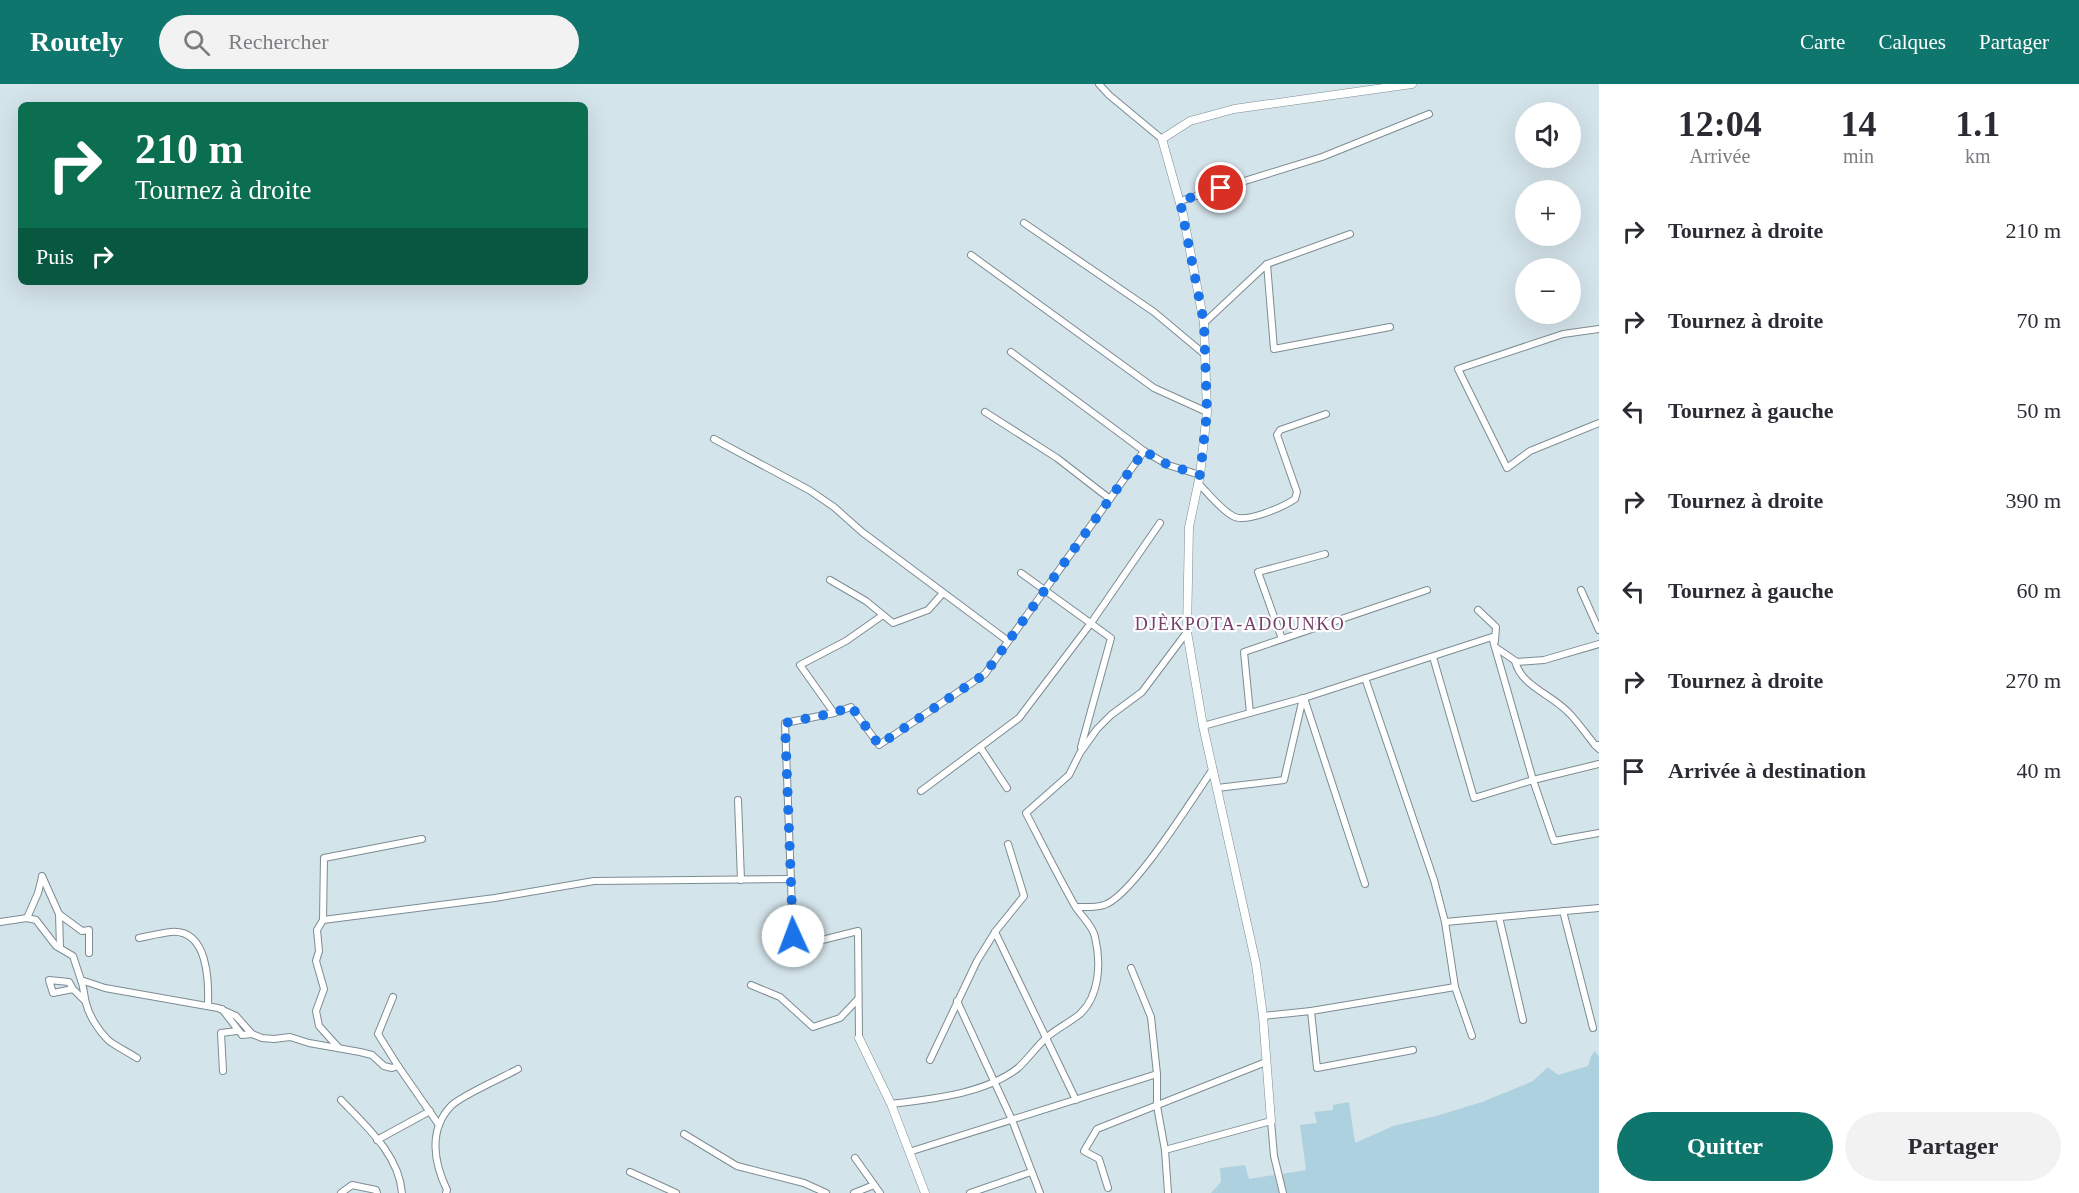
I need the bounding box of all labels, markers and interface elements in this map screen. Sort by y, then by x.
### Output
search box [159,15,579,69]
text: Routely [30,26,123,57]
icon: search [180,26,213,59]
text: Rechercher [228,29,328,54]
text: Carte [1800,30,1845,54]
text: Calques [1878,30,1946,54]
text: Partager [1979,30,2049,54]
map controls [1515,102,1581,324]
button: sound [1515,102,1581,168]
text: 12:04 [1678,104,1762,144]
text: 14 [1841,104,1877,144]
text: 1.1 [1955,104,2000,144]
icon: right [36,126,114,204]
text: 210 m [135,126,244,172]
text: Arrivée [1689,145,1750,167]
text: min [1843,145,1874,167]
text: km [1965,145,1991,167]
pin [1195,162,1246,213]
icon: arrive [1204,171,1237,204]
text: Tournez à droite [135,175,312,205]
button: + [1515,180,1581,246]
icon: right [1617,215,1650,248]
text: Tournez à droite [1668,218,1823,243]
text: 210 m [2005,218,2061,243]
icon: right [86,240,119,273]
text: Puis [36,244,74,269]
button: − [1515,258,1581,324]
icon: right [1617,305,1650,338]
text: Tournez à droite [1668,308,1823,333]
text: 70 m [2016,308,2061,333]
icon: left [1617,395,1650,428]
text: Tournez à gauche [1668,398,1833,423]
text: 50 m [2016,398,2061,423]
icon: right [1617,485,1650,518]
text: Tournez à droite [1668,488,1823,513]
text: 390 m [2005,488,2061,513]
icon: left [1617,575,1650,608]
text: Tournez à gauche [1668,578,1833,603]
text: 60 m [2016,578,2061,603]
district label: DJÈKPOTA-ADOUNKO [1135,613,1345,634]
icon: right [1617,665,1650,698]
text: Tournez à droite [1668,668,1823,693]
text: 270 m [2005,668,2061,693]
icon: arrive [1617,755,1650,788]
text: Arrivée à destination [1668,758,1866,783]
text: 40 m [2016,758,2061,783]
position arrow [761,904,825,968]
button: Quitter [1617,1112,1833,1181]
button: Partager [1845,1112,2061,1181]

